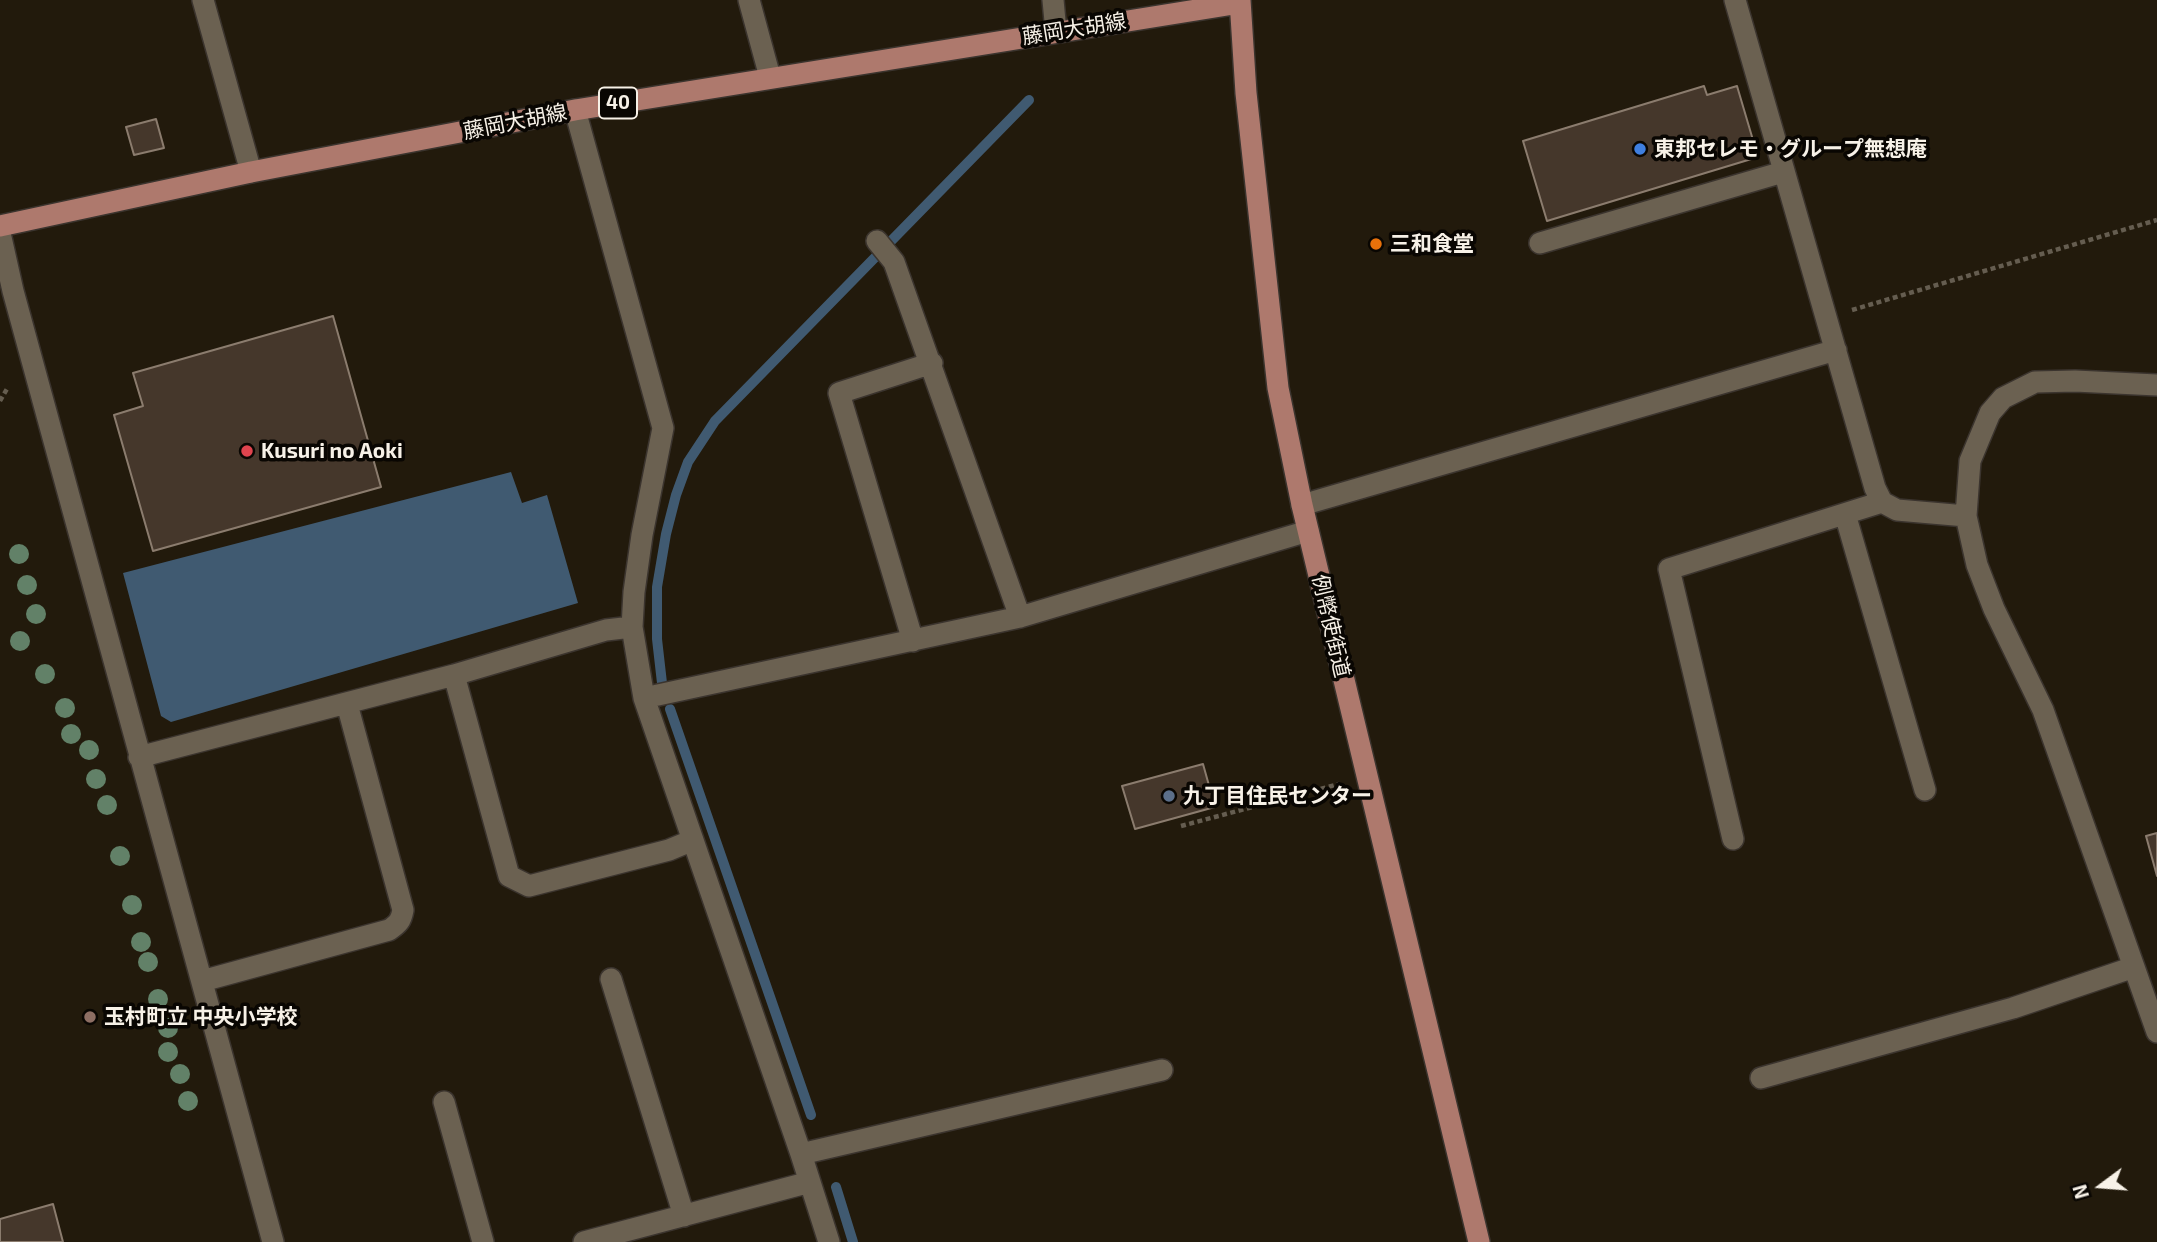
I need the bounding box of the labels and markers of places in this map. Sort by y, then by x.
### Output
place label: 東邦セレモ・グループ無想庵 [1654,136,1927,162]
marker: 東邦セレモ・グループ無想庵 [1632,141,1648,157]
place label: 三和食堂 [1390,231,1474,257]
marker: 三和食堂 [1368,236,1384,252]
place label: Kusuri no Aoki [261,438,403,464]
marker: Kusuri no Aoki [239,443,255,459]
place label: 九丁目住民センター [1183,783,1372,809]
marker: 九丁目住民センター [1161,788,1177,804]
place label: 玉村町立 中央小学校 [104,1004,298,1030]
marker: 玉村町立 中央小学校 [82,1009,98,1025]

